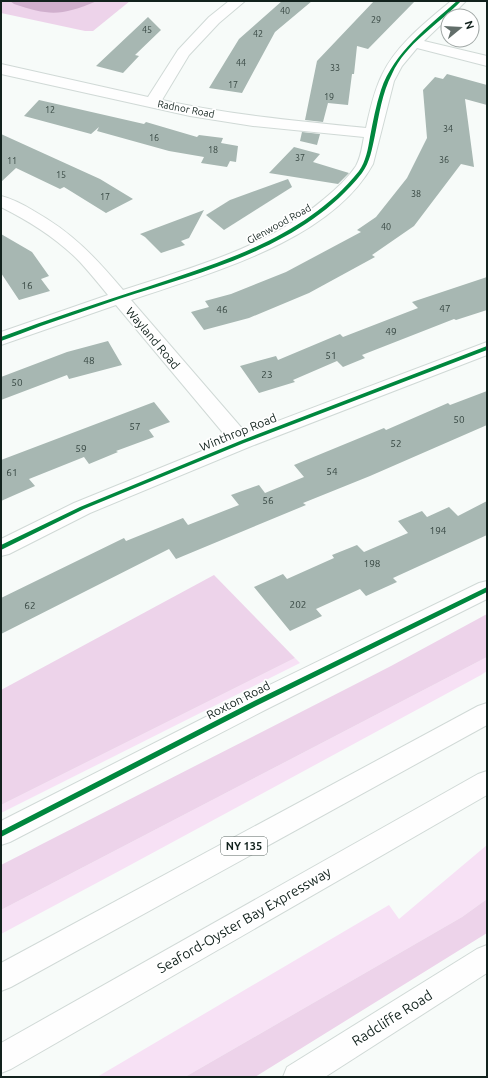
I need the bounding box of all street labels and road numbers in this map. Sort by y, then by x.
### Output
street label: Radnor Road [157,98,216,120]
street label: Glenwood Road [245,202,313,246]
street label: Wayland Road [123,305,183,371]
street label: Winthrop Road [198,411,278,453]
street label: Roxton Road [204,678,272,722]
road number: NY 135 [221,837,267,855]
street label: Seaford-Oyster Bay Expressway [154,863,334,976]
street label: Radcliffe Road [349,987,435,1049]

